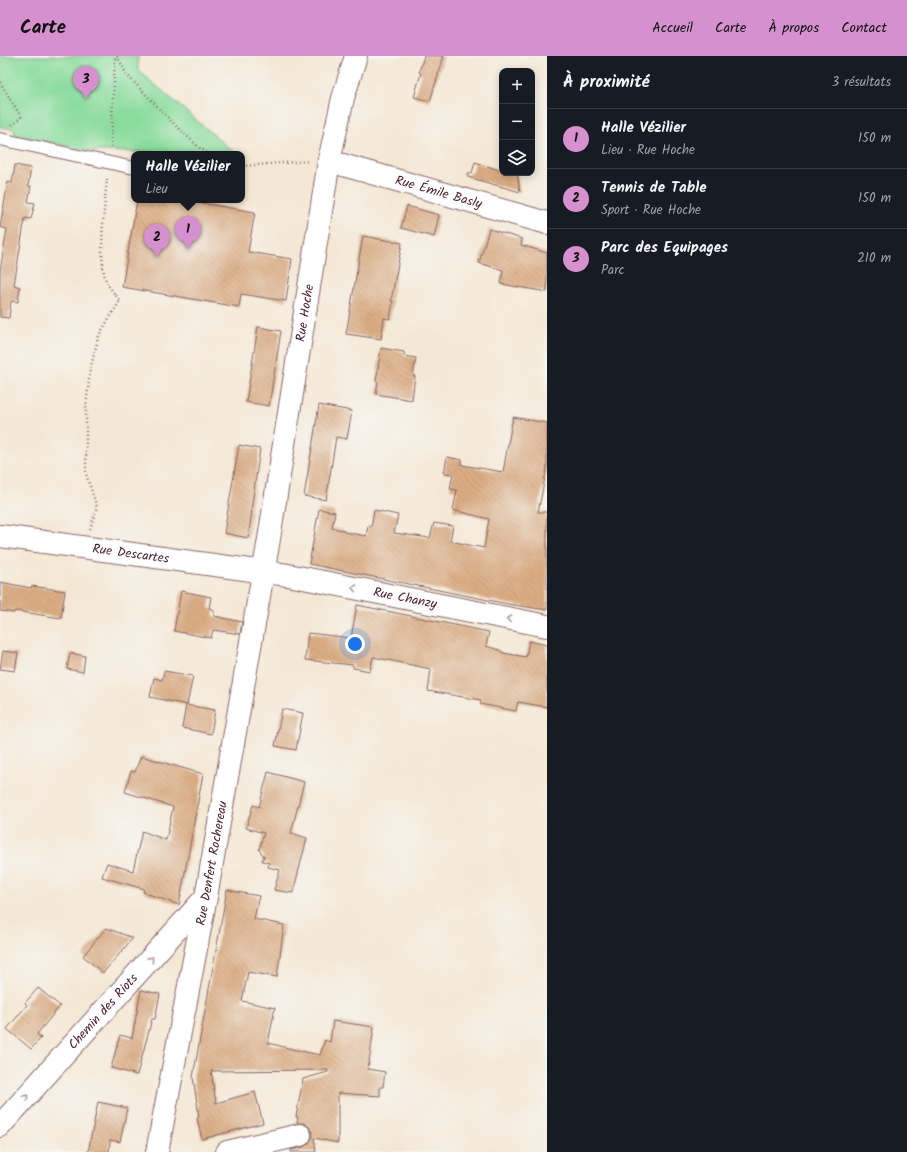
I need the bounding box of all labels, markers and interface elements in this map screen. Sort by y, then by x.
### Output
text: Carte [20,13,66,43]
text: Accueil [652,17,693,39]
text: Carte [715,17,746,39]
text: À propos [768,17,819,39]
text: Contact [841,17,887,39]
pin: 3 [73,66,99,99]
map controls [499,68,535,176]
button: + [499,68,535,104]
text: À proximité [563,69,650,96]
text: 3 résultats [832,72,891,93]
button: − [499,104,535,140]
text: Halle Vézilier [601,116,686,140]
text: 1 [574,128,578,149]
text: 150 m [858,128,891,149]
button: layers [499,140,535,176]
text: Lieu · Rue Hoche [601,140,695,161]
popup [131,151,245,203]
text: Halle Vézilier [145,155,231,179]
street label: Rue Émile Basly [393,170,485,215]
text: Tennis de Table [601,176,707,200]
text: Lieu [145,179,168,200]
text: 2 [572,188,580,209]
text: 150 m [858,188,891,209]
text: Sport · Rue Hoche [601,200,701,221]
pin: 1 [175,216,201,249]
pin: 2 [144,224,170,257]
text: Parc des Equipages [601,236,728,260]
text: 3 [572,248,580,269]
text: 210 m [857,248,891,269]
text: Parc [601,260,624,281]
street label: Rue Hoche [290,282,320,343]
street label: Rue Descartes [91,538,171,569]
street label: Rue Chanzy [371,582,440,615]
one-way arrow [351,585,357,593]
one-way arrow [506,615,512,623]
your location [345,634,365,654]
street label: Rue Denfert Rochereau [190,799,233,927]
one-way arrow [146,956,153,964]
street label: Chemin des Riots [63,968,143,1054]
one-way arrow [21,1094,29,1102]

